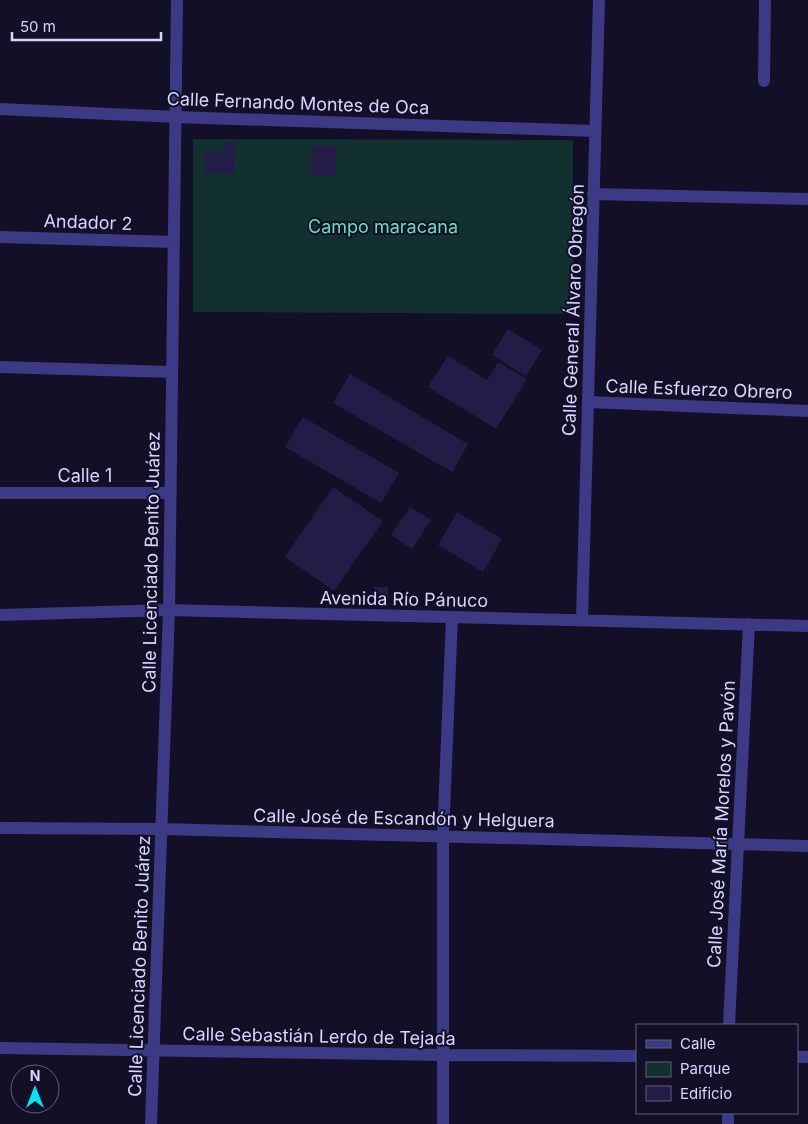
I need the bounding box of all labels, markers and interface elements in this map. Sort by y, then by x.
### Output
scale bar [12,10,161,42]
text: 50 m [20,17,56,36]
street label: Calle Fernando Montes de Oca [166,88,430,118]
street label: Calle General Álvaro Obregón [557,183,588,437]
street label: Andador 2 [43,210,133,234]
park label: Campo maracana [308,216,458,237]
street label: Calle Esfuerzo Obrero [605,375,793,403]
street label: Calle Licenciado Benito Juárez [138,431,164,693]
street label: Calle 1 [58,465,112,486]
street label: Avenida Río Pánuco [320,587,488,611]
street label: Calle José María Morelos y Pavón [703,680,739,968]
street label: Calle José de Escandón y Helguera [253,805,555,831]
street label: Calle Licenciado Benito Juárez [124,835,154,1097]
street label: Calle Sebastián Lerdo de Tejada [182,1023,456,1049]
legend [636,1024,798,1114]
text: Calle [680,1034,715,1053]
text: Parque [680,1059,730,1078]
north arrow [10,1064,60,1114]
text: N [30,1067,40,1084]
text: Edificio [680,1084,732,1103]

